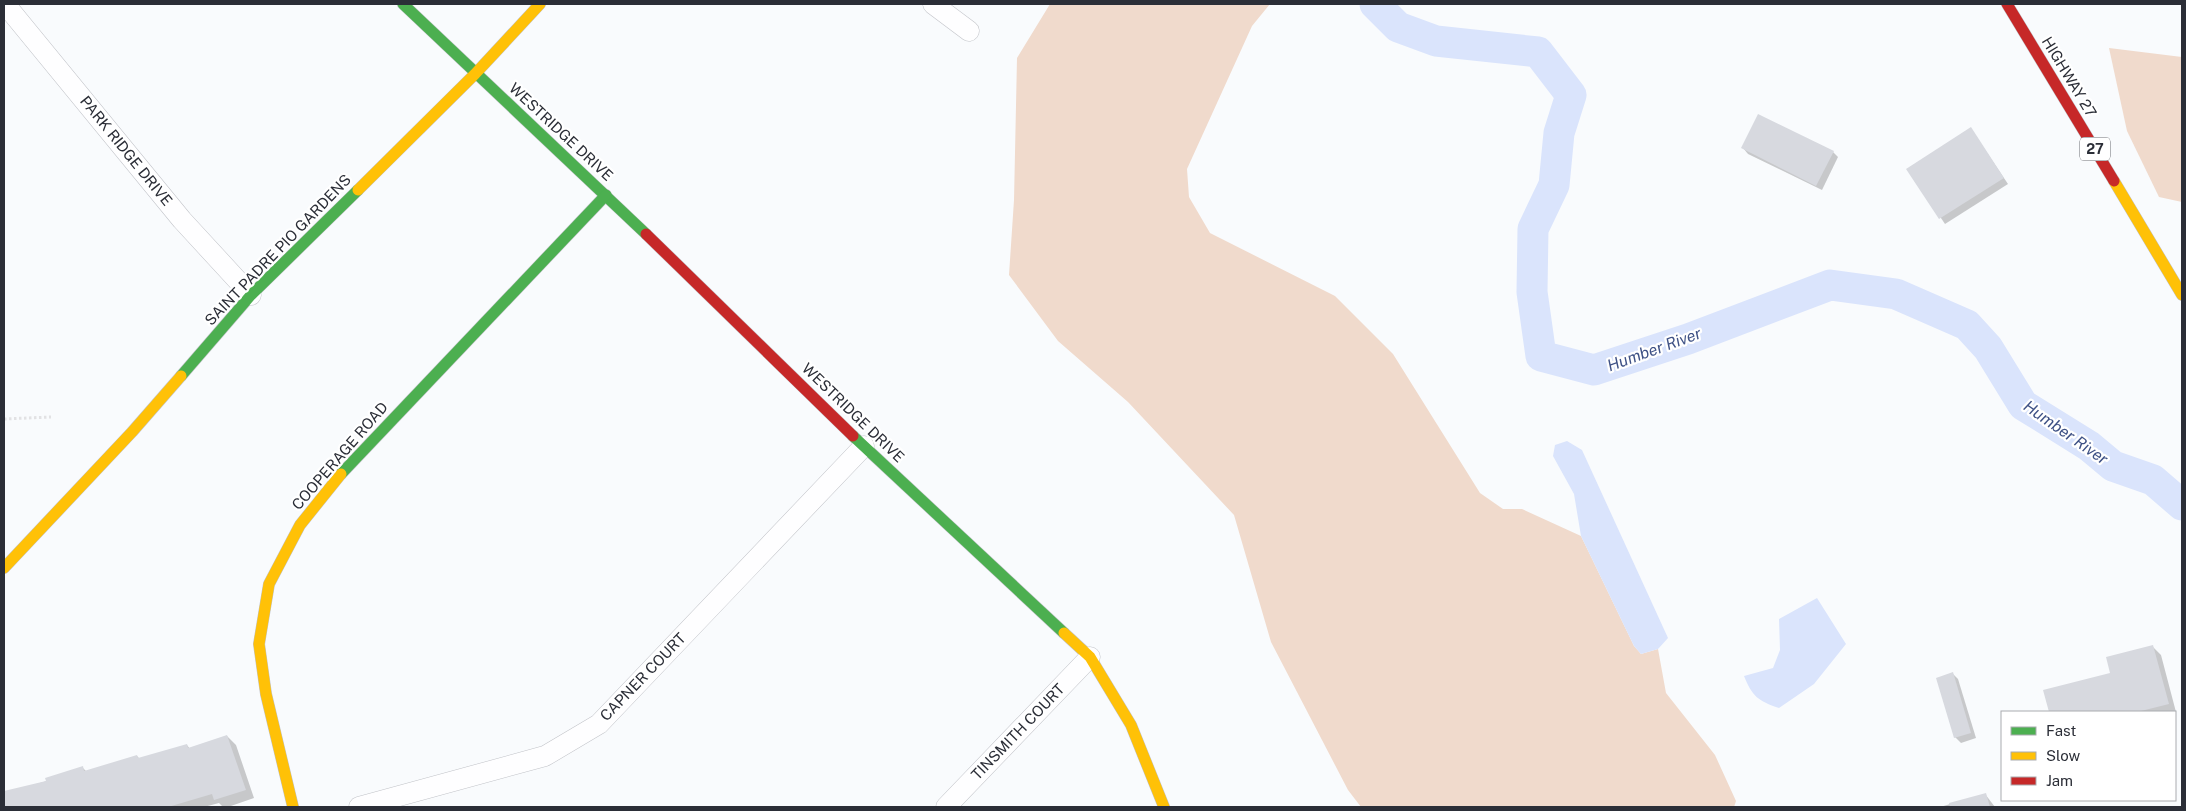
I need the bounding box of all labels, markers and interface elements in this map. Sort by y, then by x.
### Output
street label: HIGHWAY 27 [2039,33,2100,120]
street label: WESTRIDGE DRIVE [506,79,617,184]
street label: PARK RIDGE DRIVE [77,92,176,209]
road number: 27 [2080,138,2110,160]
street label: SAINT PADRE PIO GARDENS [201,171,354,329]
water label: Humber River [1605,323,1705,375]
street label: WESTRIDGE DRIVE [799,360,908,466]
water label: Humber River [2020,396,2112,469]
street label: COOPERAGE ROAD [288,398,391,513]
street label: CAPNER COURT [596,629,689,724]
street label: TINSMITH COURT [968,680,1068,783]
legend [2001,711,2176,801]
text: Fast [2046,722,2076,739]
text: Slow [2046,747,2081,764]
text: Jam [2046,772,2073,789]

